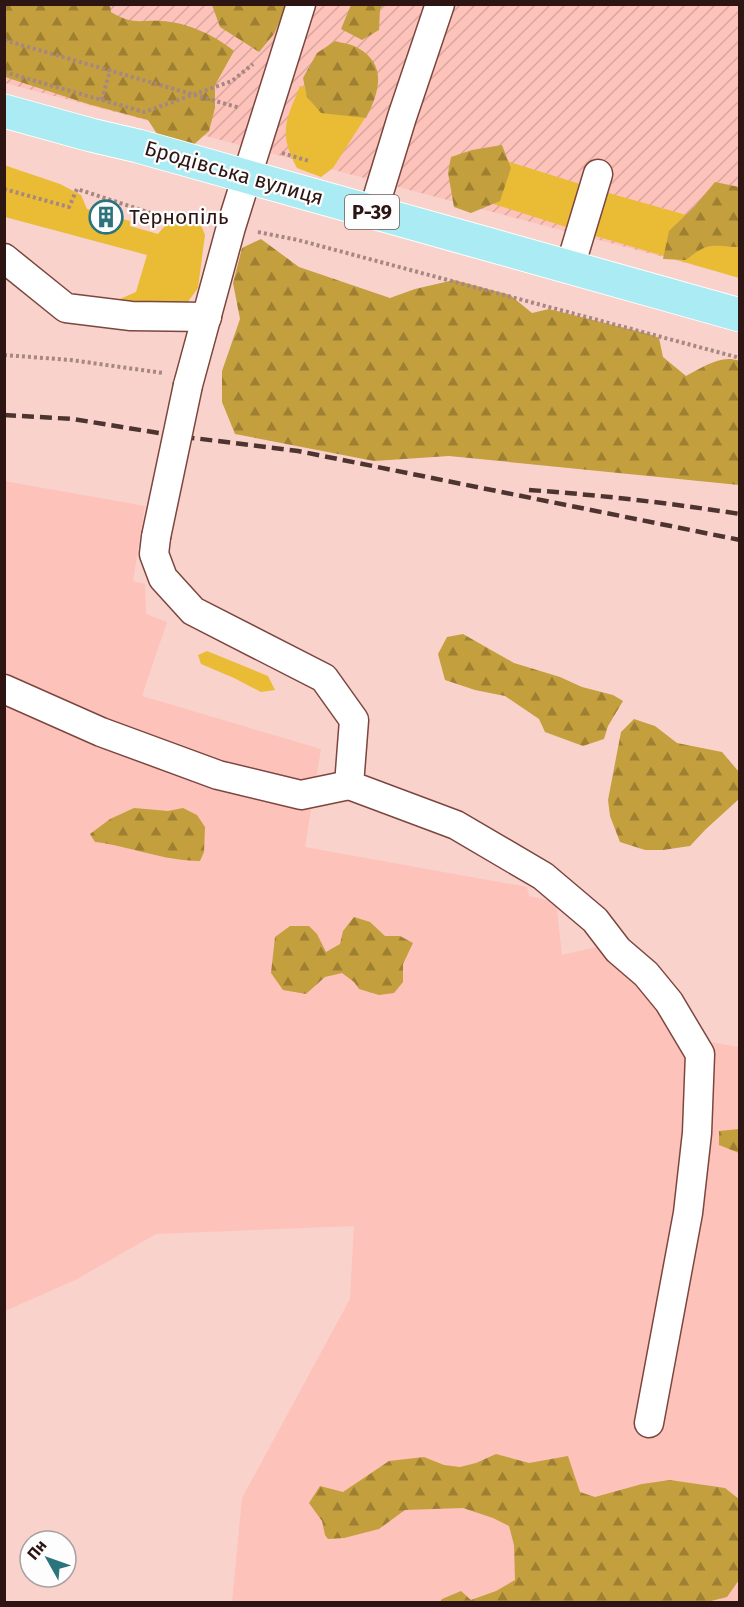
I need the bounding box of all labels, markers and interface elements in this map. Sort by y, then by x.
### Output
street label: Бродівська вулиця [142,135,326,211]
road number: Р-39 [345,195,399,229]
building icon: Тернопіль [88,199,124,235]
place label: Тернопіль [129,204,229,230]
north arrow [18,1529,78,1589]
text: Пн [23,1536,51,1563]

